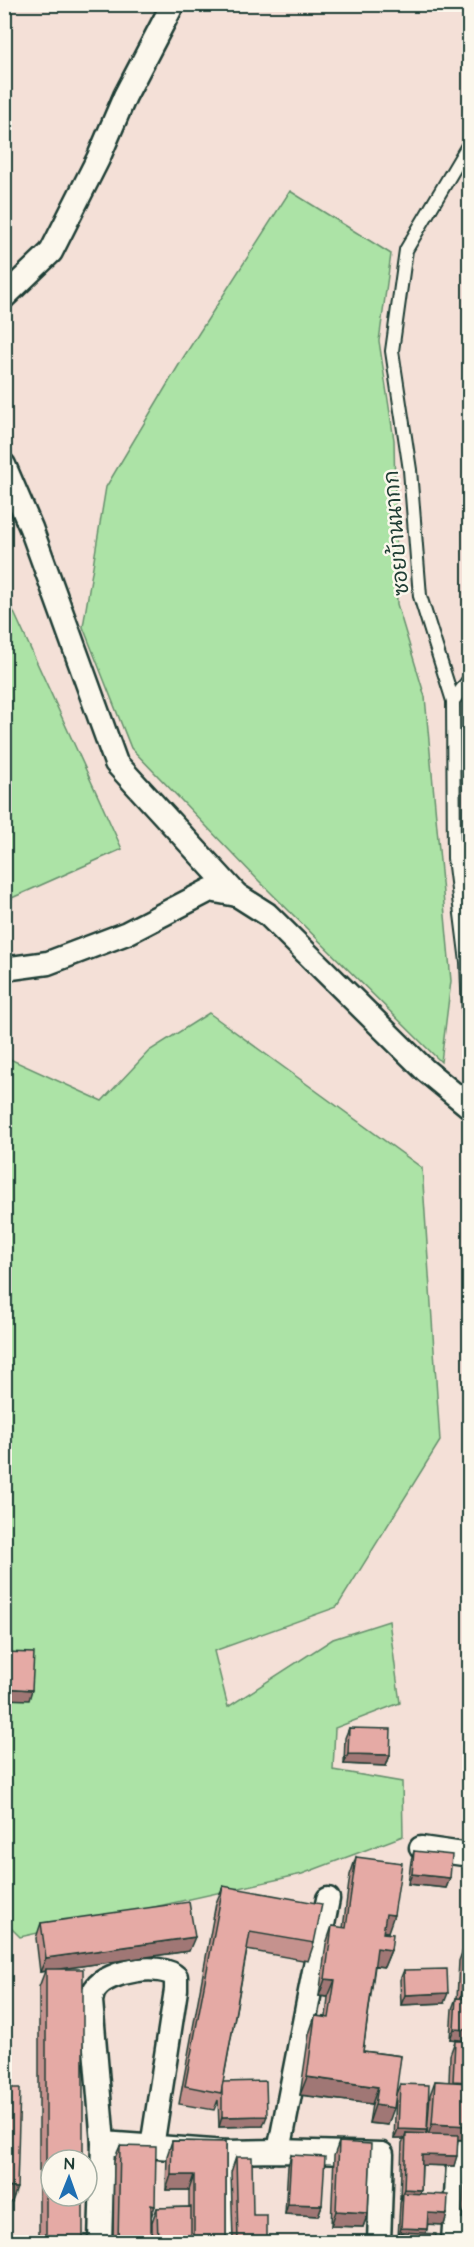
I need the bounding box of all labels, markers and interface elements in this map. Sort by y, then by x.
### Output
street label: ซอยบ้านนากก [377,469,416,597]
north arrow [39,2148,99,2208]
text: N [64,2153,74,2175]

